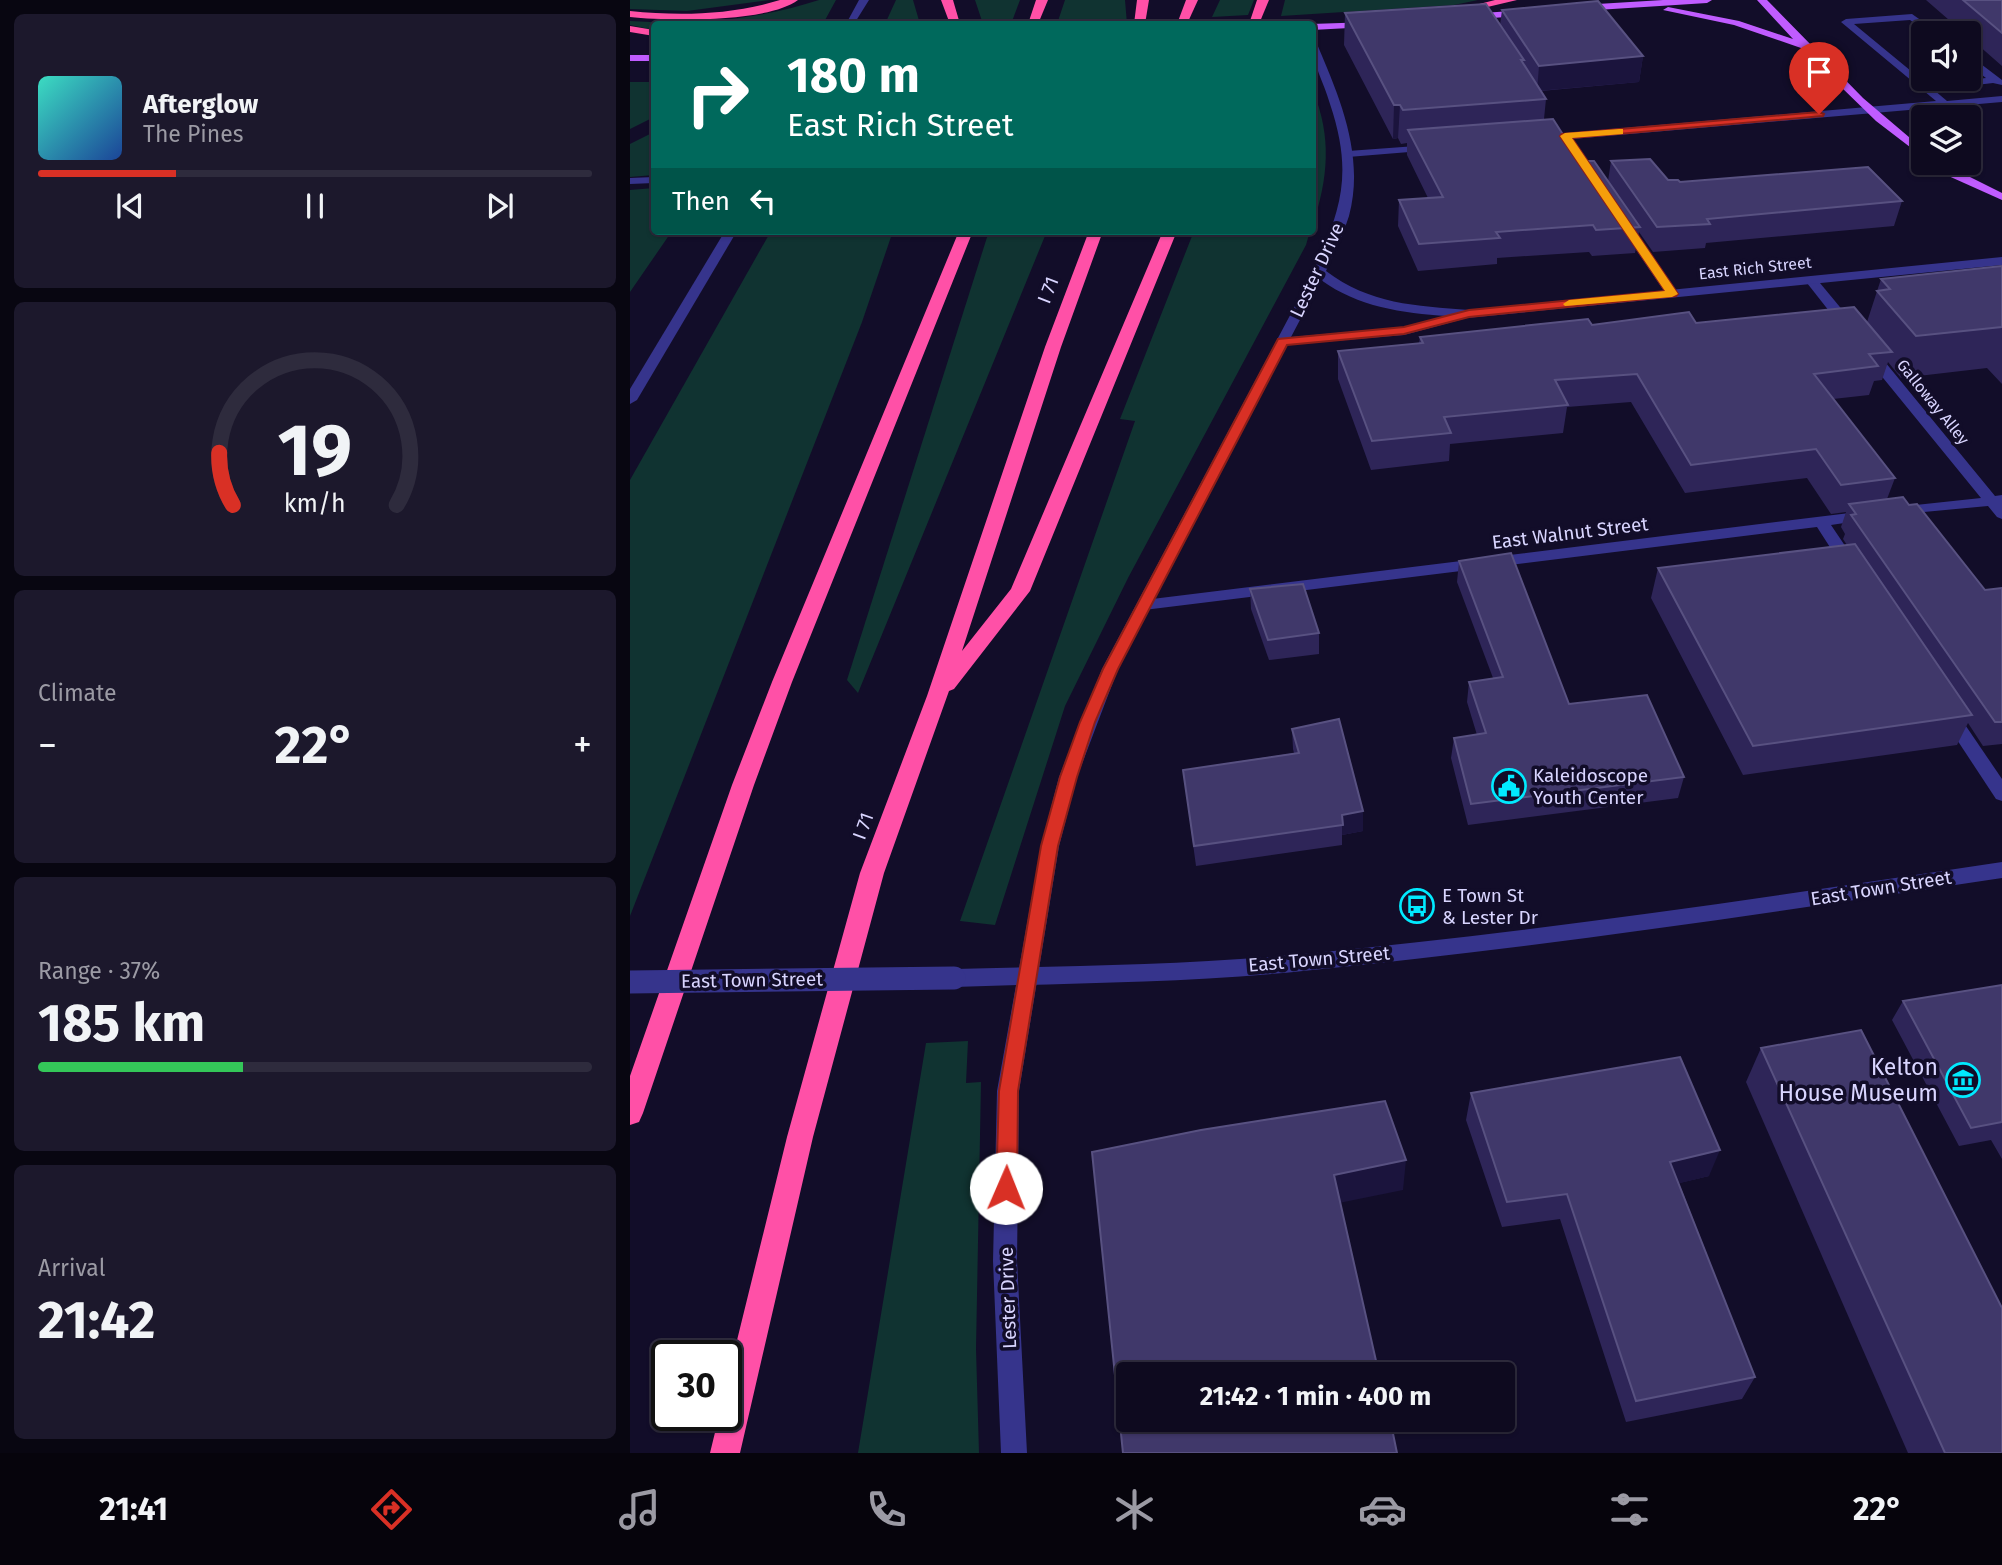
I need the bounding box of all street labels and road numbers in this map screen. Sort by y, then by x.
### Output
street label: Lester Drive [1285,219,1349,321]
street label: East Rich Street [1698,253,1813,283]
street label: I 71 [1032,273,1064,307]
street label: Galloway Alley [1893,356,1973,449]
street label: East Walnut Street [1491,512,1650,554]
street label: I 71 [848,809,878,843]
street label: East Town Street [1809,866,1953,910]
street label: East Town Street [1247,941,1391,977]
street label: East Town Street [681,967,823,993]
street label: Lester Drive [995,1247,1021,1349]

